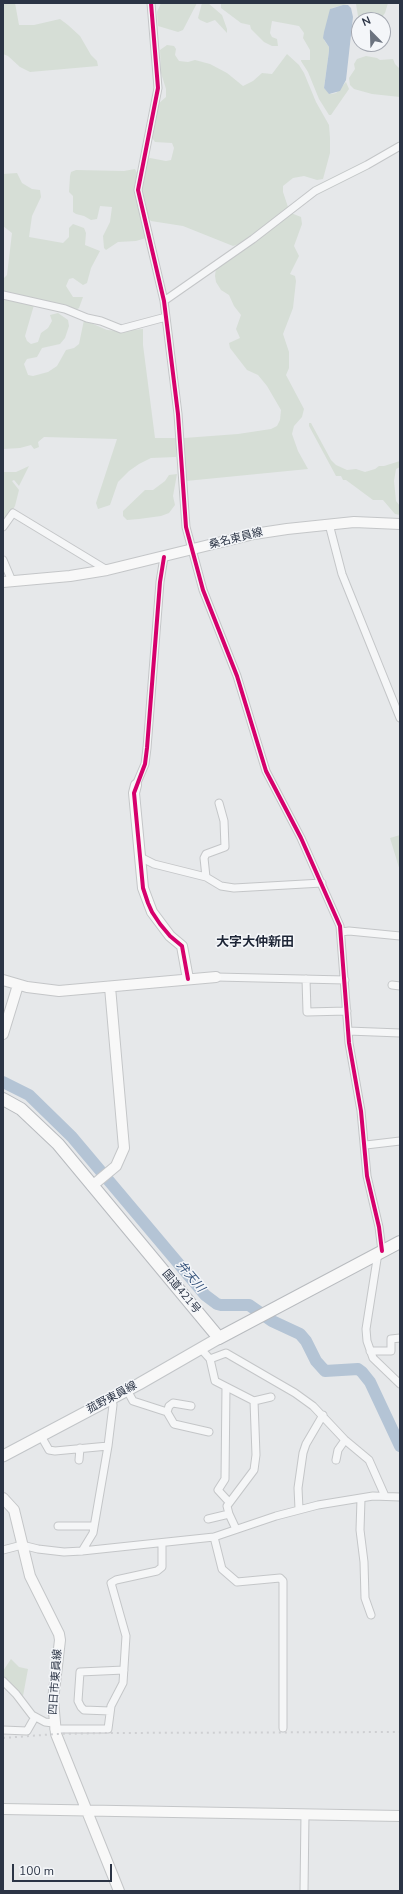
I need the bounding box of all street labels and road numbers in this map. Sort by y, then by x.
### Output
street label: 桑名東員線 [208,526,264,552]
street label: 国道421号 [159,1268,203,1316]
street label: 菰野東員線 [85,1379,139,1417]
street label: 四日市東員線 [47,1649,65,1715]

